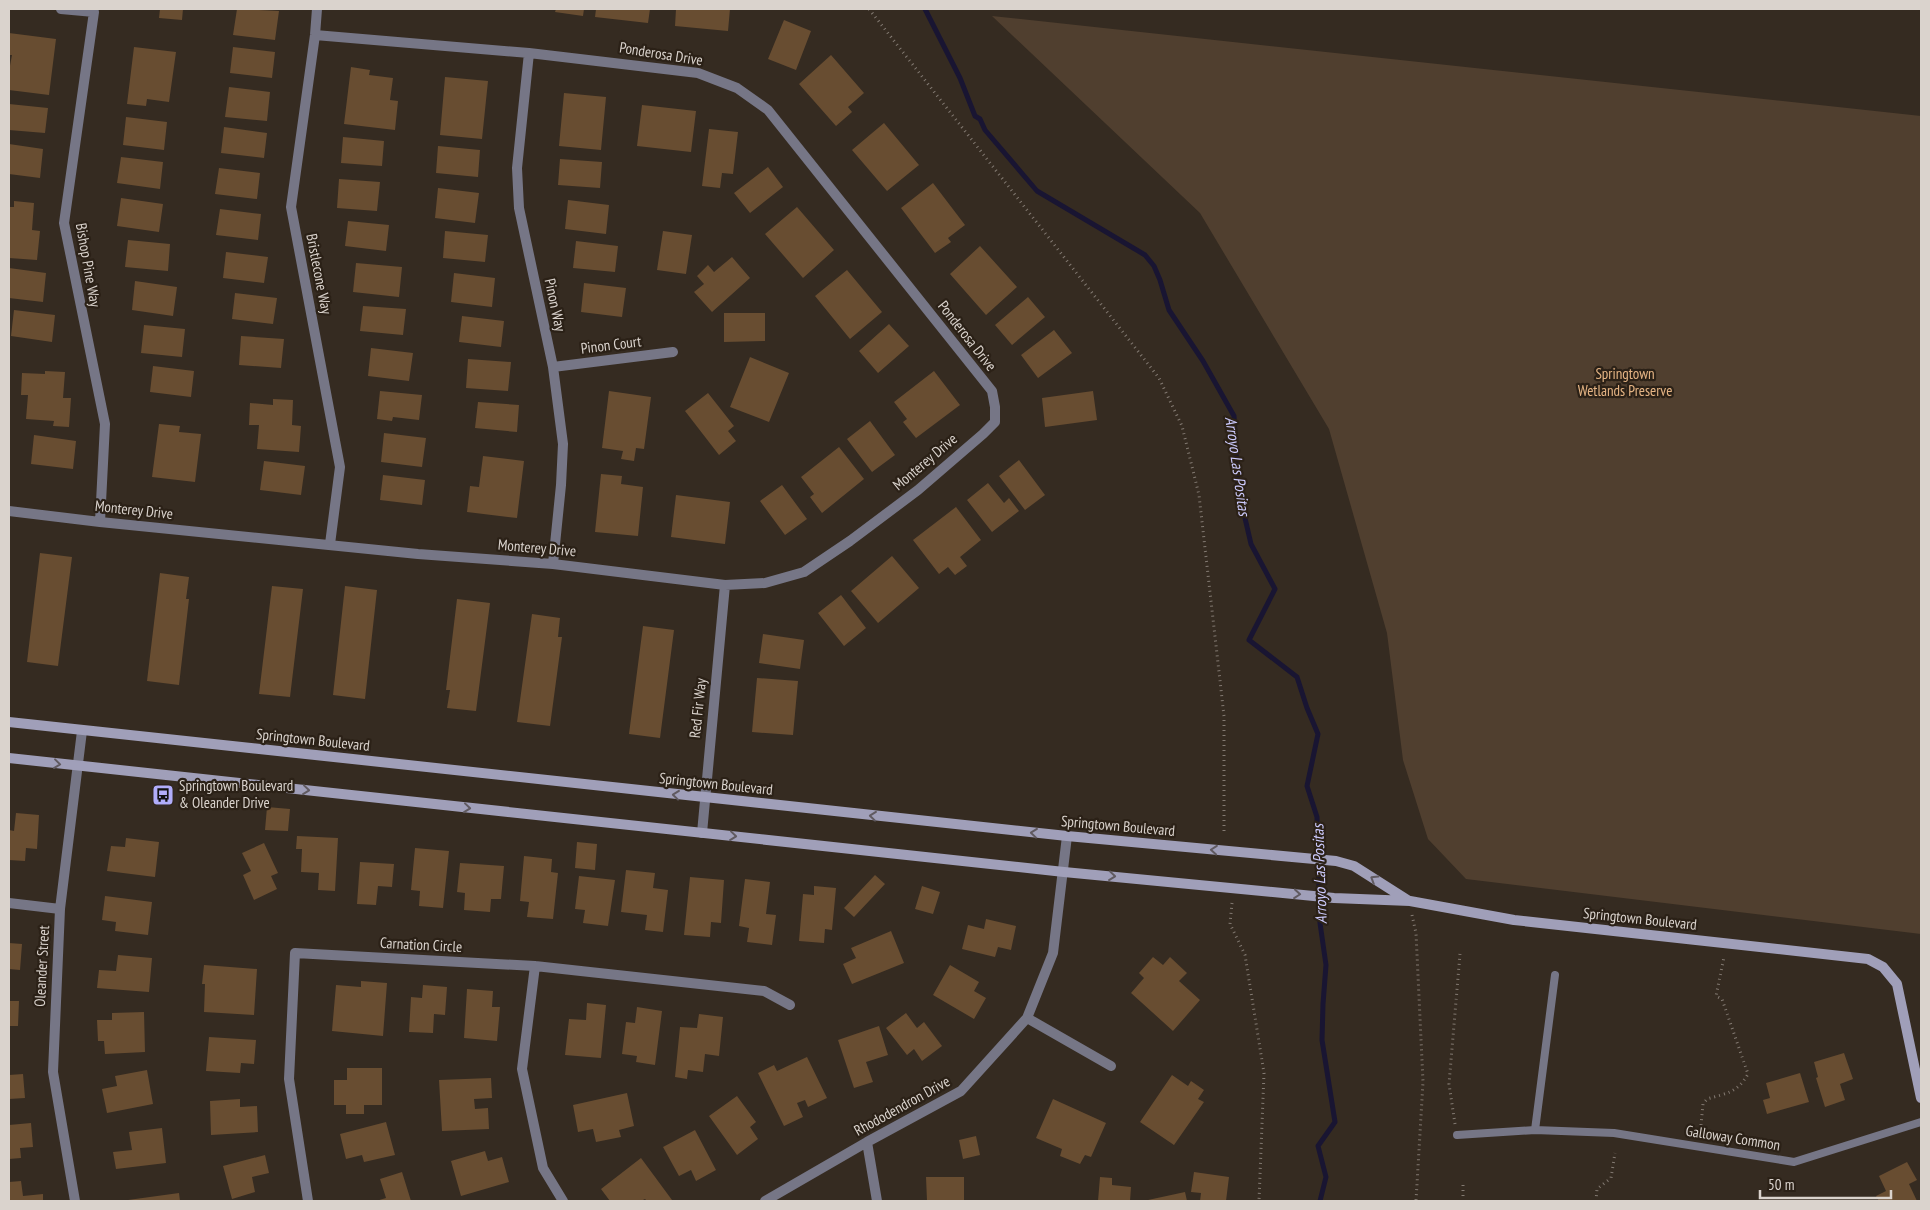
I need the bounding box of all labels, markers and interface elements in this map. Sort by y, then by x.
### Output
street label: Ponderosa Drive [618,38,704,69]
street label: Bishop Pine Way [72,221,105,309]
street label: Bristlecone Way [302,232,337,316]
street label: Pinon Way [541,277,570,334]
street label: Ponderosa Drive [934,297,1001,375]
street label: Pinon Court [580,331,642,358]
park label: Springtown Wetlands Preserve [1578,364,1672,400]
water label: Arroyo Las Positas [1221,415,1255,518]
street label: Monterey Drive [888,429,961,494]
street label: Monterey Drive [94,496,174,523]
street label: Monterey Drive [497,535,577,560]
street label: Red Fir Way [685,677,710,739]
street label: Springtown Boulevard [255,724,371,755]
one-way arrow [53,758,61,769]
street label: Springtown Boulevard [658,768,774,799]
place label: Springtown Boulevard & Oleander Drive [179,776,293,812]
bus stop icon: Springtown Boulevard & Oleander Drive [151,783,175,807]
one-way arrow [302,785,310,796]
one-way arrow [672,789,680,800]
one-way arrow [464,802,472,813]
one-way arrow [869,810,877,821]
street label: Springtown Boulevard [1060,811,1176,840]
water label: Arroyo Las Positas [1307,822,1331,924]
one-way arrow [1030,828,1038,839]
one-way arrow [730,830,738,841]
one-way arrow [1209,845,1217,856]
one-way arrow [1108,871,1116,882]
one-way arrow [1370,876,1380,885]
one-way arrow [1293,889,1301,900]
street label: Springtown Boulevard [1582,903,1698,934]
street label: Oleander Street [30,925,53,1007]
street label: Carnation Circle [379,933,463,956]
street label: Rhododendron Drive [851,1071,953,1140]
street label: Galloway Common [1684,1121,1782,1154]
scale bar [1760,1168,1891,1200]
text: 50 m [1768,1175,1794,1194]

